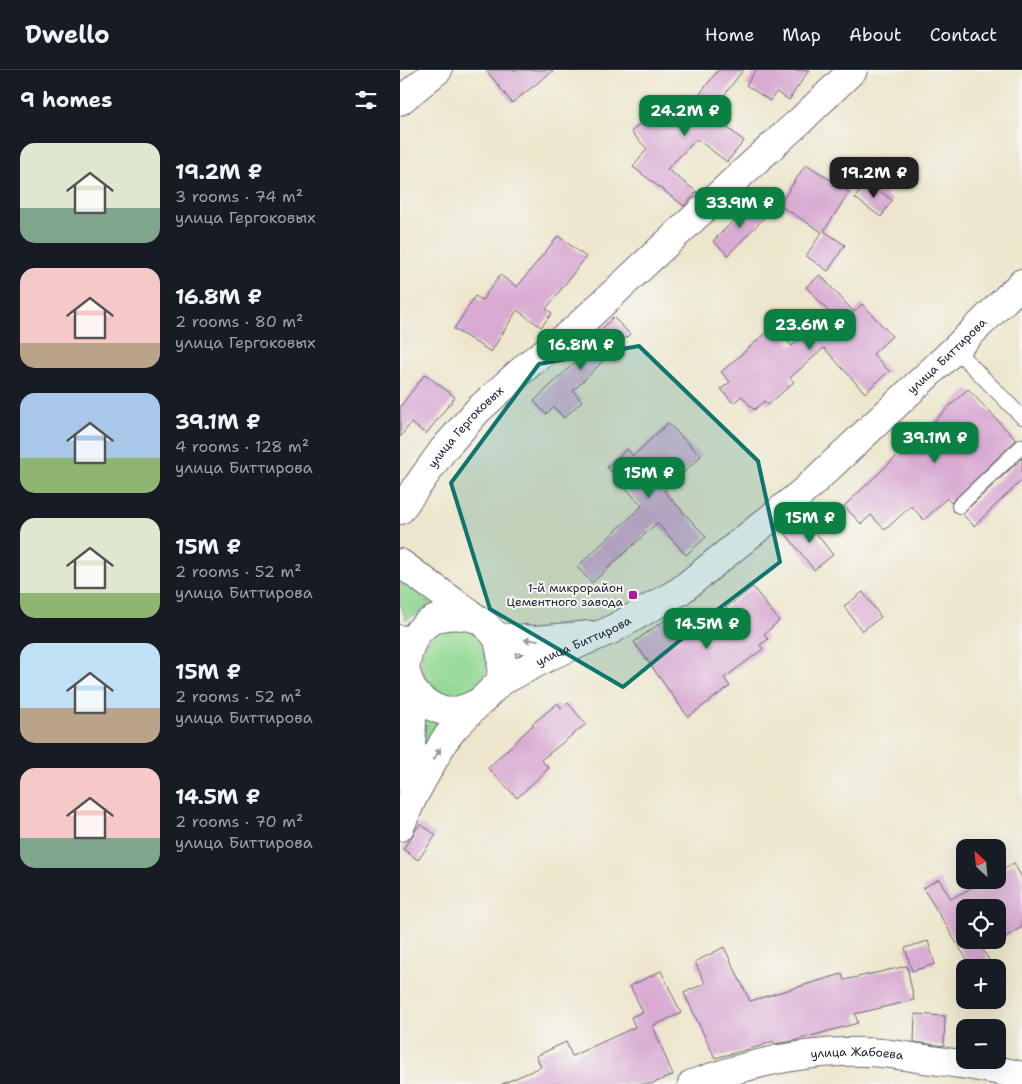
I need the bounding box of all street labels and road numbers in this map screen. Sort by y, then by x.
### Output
street label: улица Биттирова [904,314,990,398]
street label: улица Гергоковых [424,383,507,471]
street label: улица Биттирова [533,612,634,670]
street label: улица Жабоева [810,1044,905,1064]

